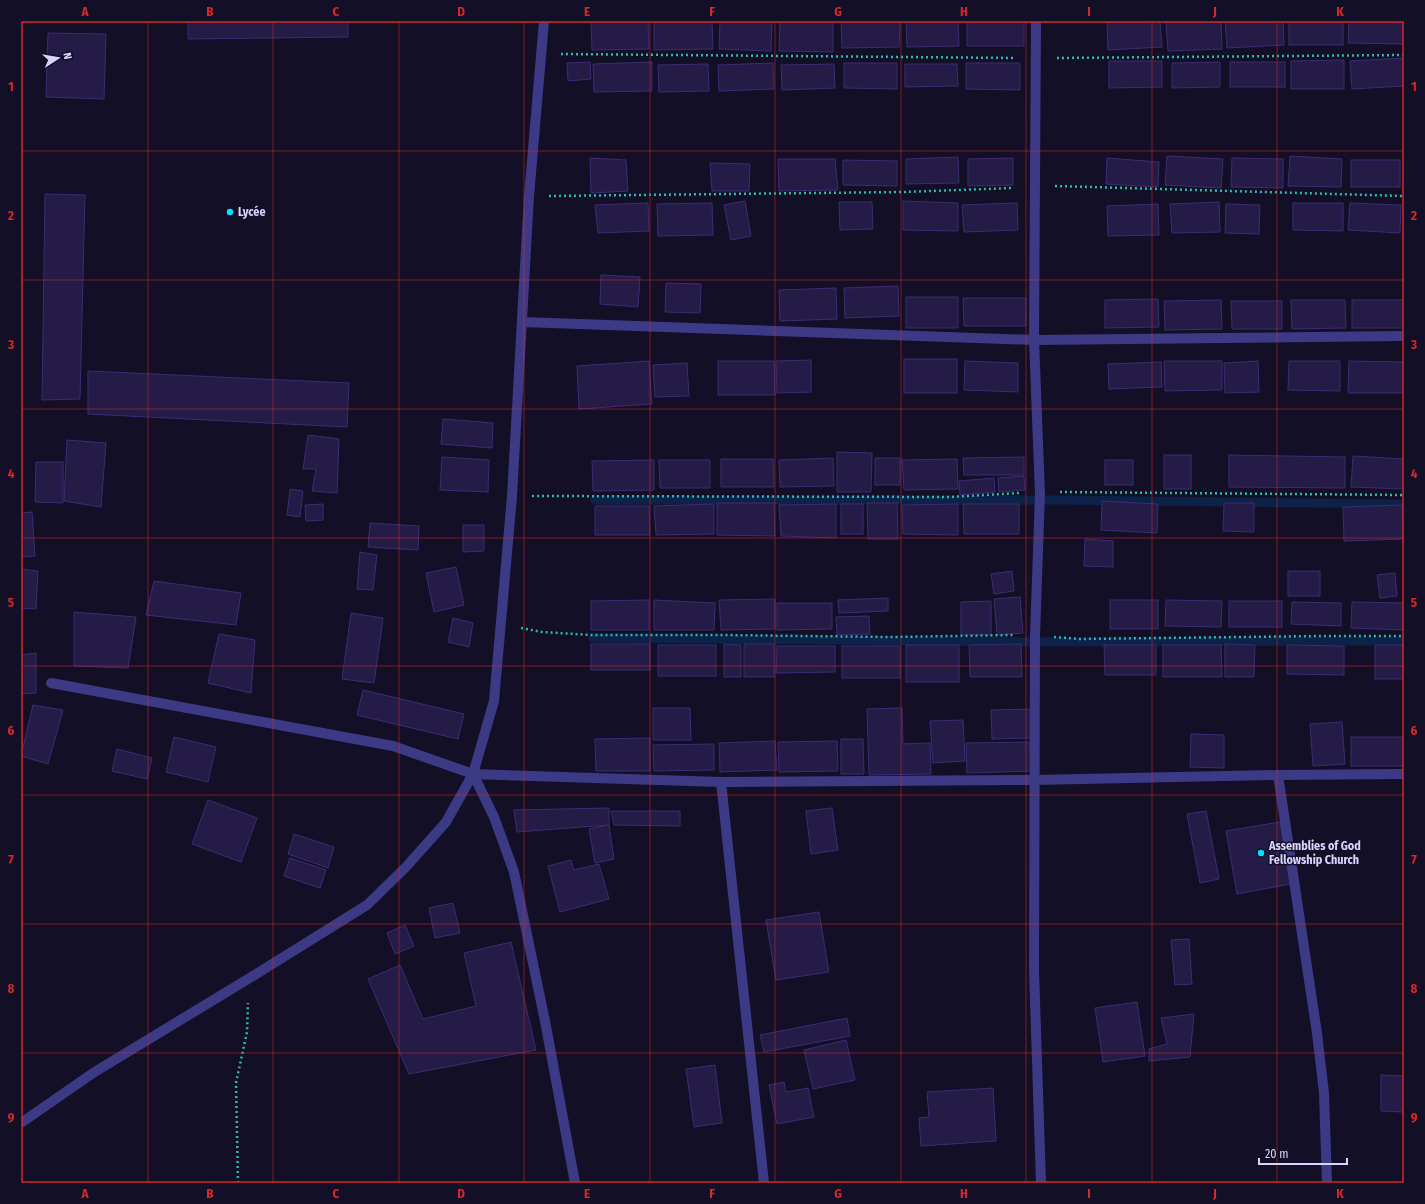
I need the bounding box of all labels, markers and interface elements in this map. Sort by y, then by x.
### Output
text: A [80,4,89,19]
text: B [206,4,214,19]
text: C [333,4,340,19]
text: D [457,4,465,19]
text: E [584,4,590,19]
text: F [709,4,715,19]
text: G [834,4,842,19]
text: H [960,4,968,19]
text: I [1087,4,1091,19]
text: J [1212,4,1217,19]
text: K [1336,4,1344,19]
north arrow [38,38,78,78]
text: N [60,51,74,61]
text: 1 [8,79,14,94]
text: 1 [1411,79,1417,94]
place label: Lycée [238,205,266,219]
marker: Lycée [225,207,235,217]
text: 2 [7,208,14,223]
text: 2 [1410,208,1417,223]
text: 3 [7,337,14,352]
text: 3 [1410,337,1417,352]
text: 4 [8,466,15,481]
text: 4 [1411,466,1418,481]
text: 5 [8,595,14,610]
text: 5 [1411,595,1417,610]
text: 6 [8,723,15,738]
text: 6 [1411,723,1418,738]
place label: Assemblies of God Fellowship Church [1268,839,1361,867]
marker: Assemblies of God Fellowship Church [1256,848,1266,858]
text: 7 [8,852,14,867]
text: 7 [1411,852,1417,867]
text: 8 [8,981,15,996]
text: 8 [1411,981,1418,996]
text: 9 [8,1110,15,1125]
text: 9 [1411,1110,1418,1125]
scale bar [1259,1140,1347,1166]
text: 20 m [1265,1147,1289,1161]
text: A [80,1186,89,1201]
text: B [206,1186,214,1201]
text: C [333,1186,340,1201]
text: D [457,1186,465,1201]
text: E [584,1186,590,1201]
text: F [709,1186,715,1201]
text: G [834,1186,842,1201]
text: H [960,1186,968,1201]
text: I [1087,1186,1091,1201]
text: J [1212,1186,1217,1201]
text: K [1336,1186,1344,1201]

